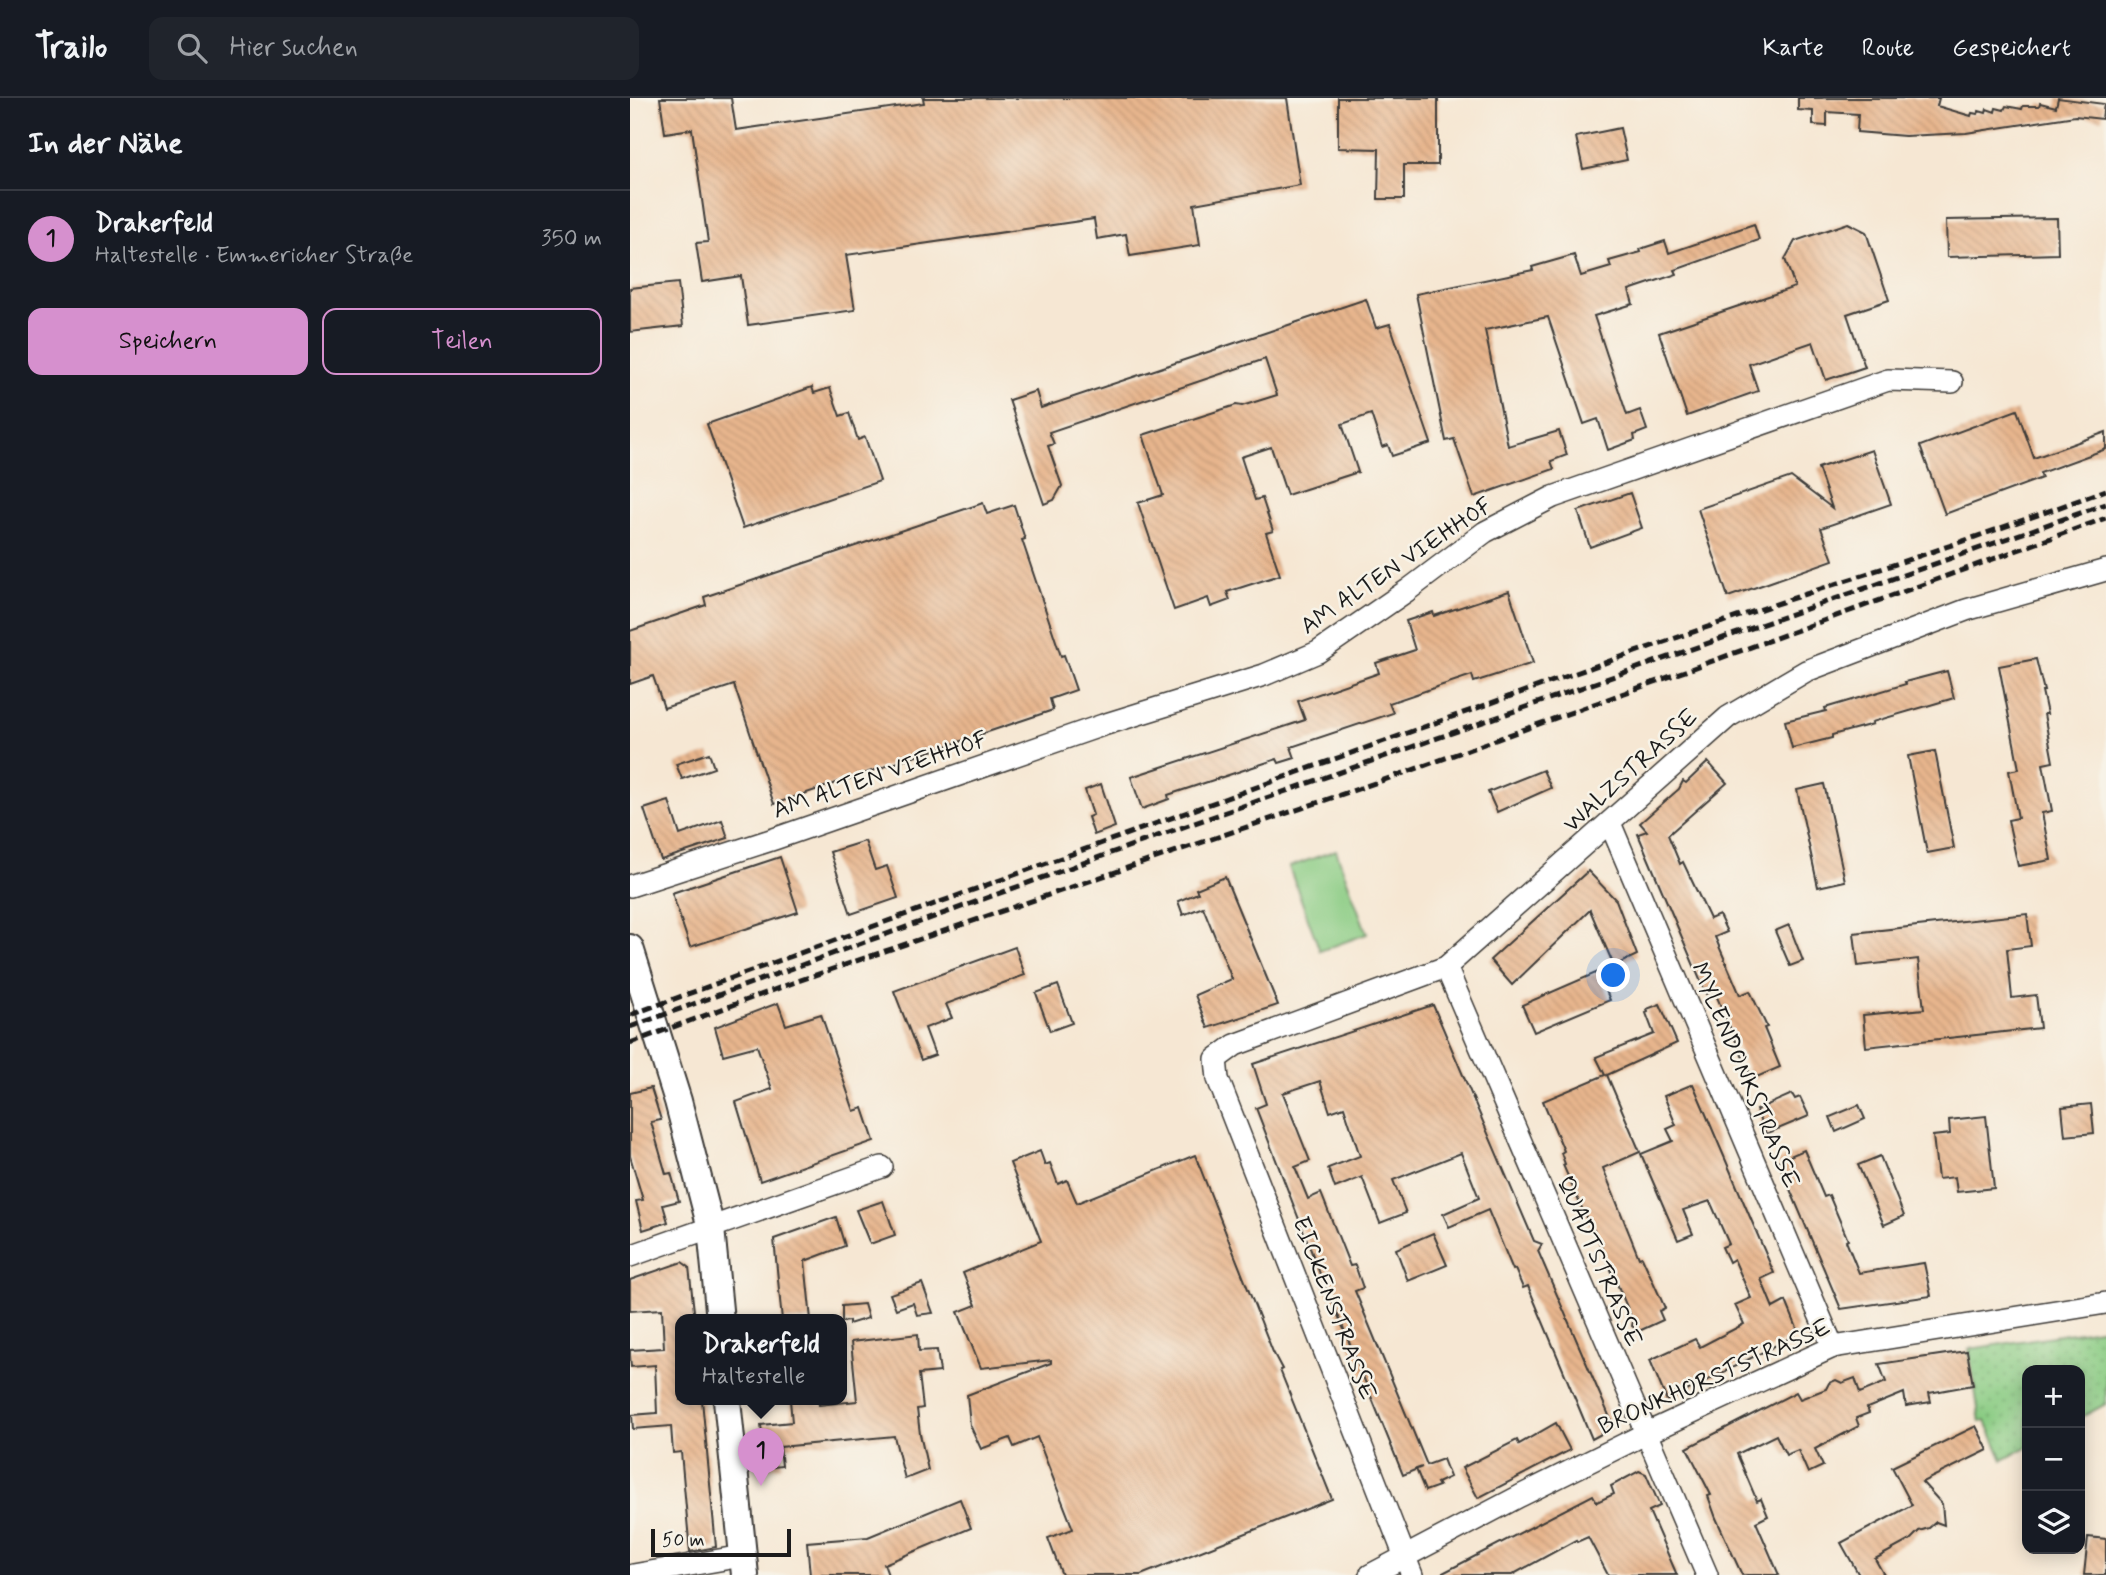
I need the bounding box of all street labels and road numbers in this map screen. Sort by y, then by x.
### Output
street label: AM ALTEN VIEHHOF [1295,490,1499,642]
street label: WALZSTRASSE [1557,702,1705,840]
street label: AM ALTEN VIEHHOF [769,724,992,827]
street label: MYLENDONKSTRASSE [1683,958,1806,1193]
street label: QUADTSTRASSE [1549,1172,1649,1352]
street label: EICKENSTRASSE [1284,1212,1383,1405]
street label: BRONKHORSTSTRASSE [1594,1312,1836,1443]

